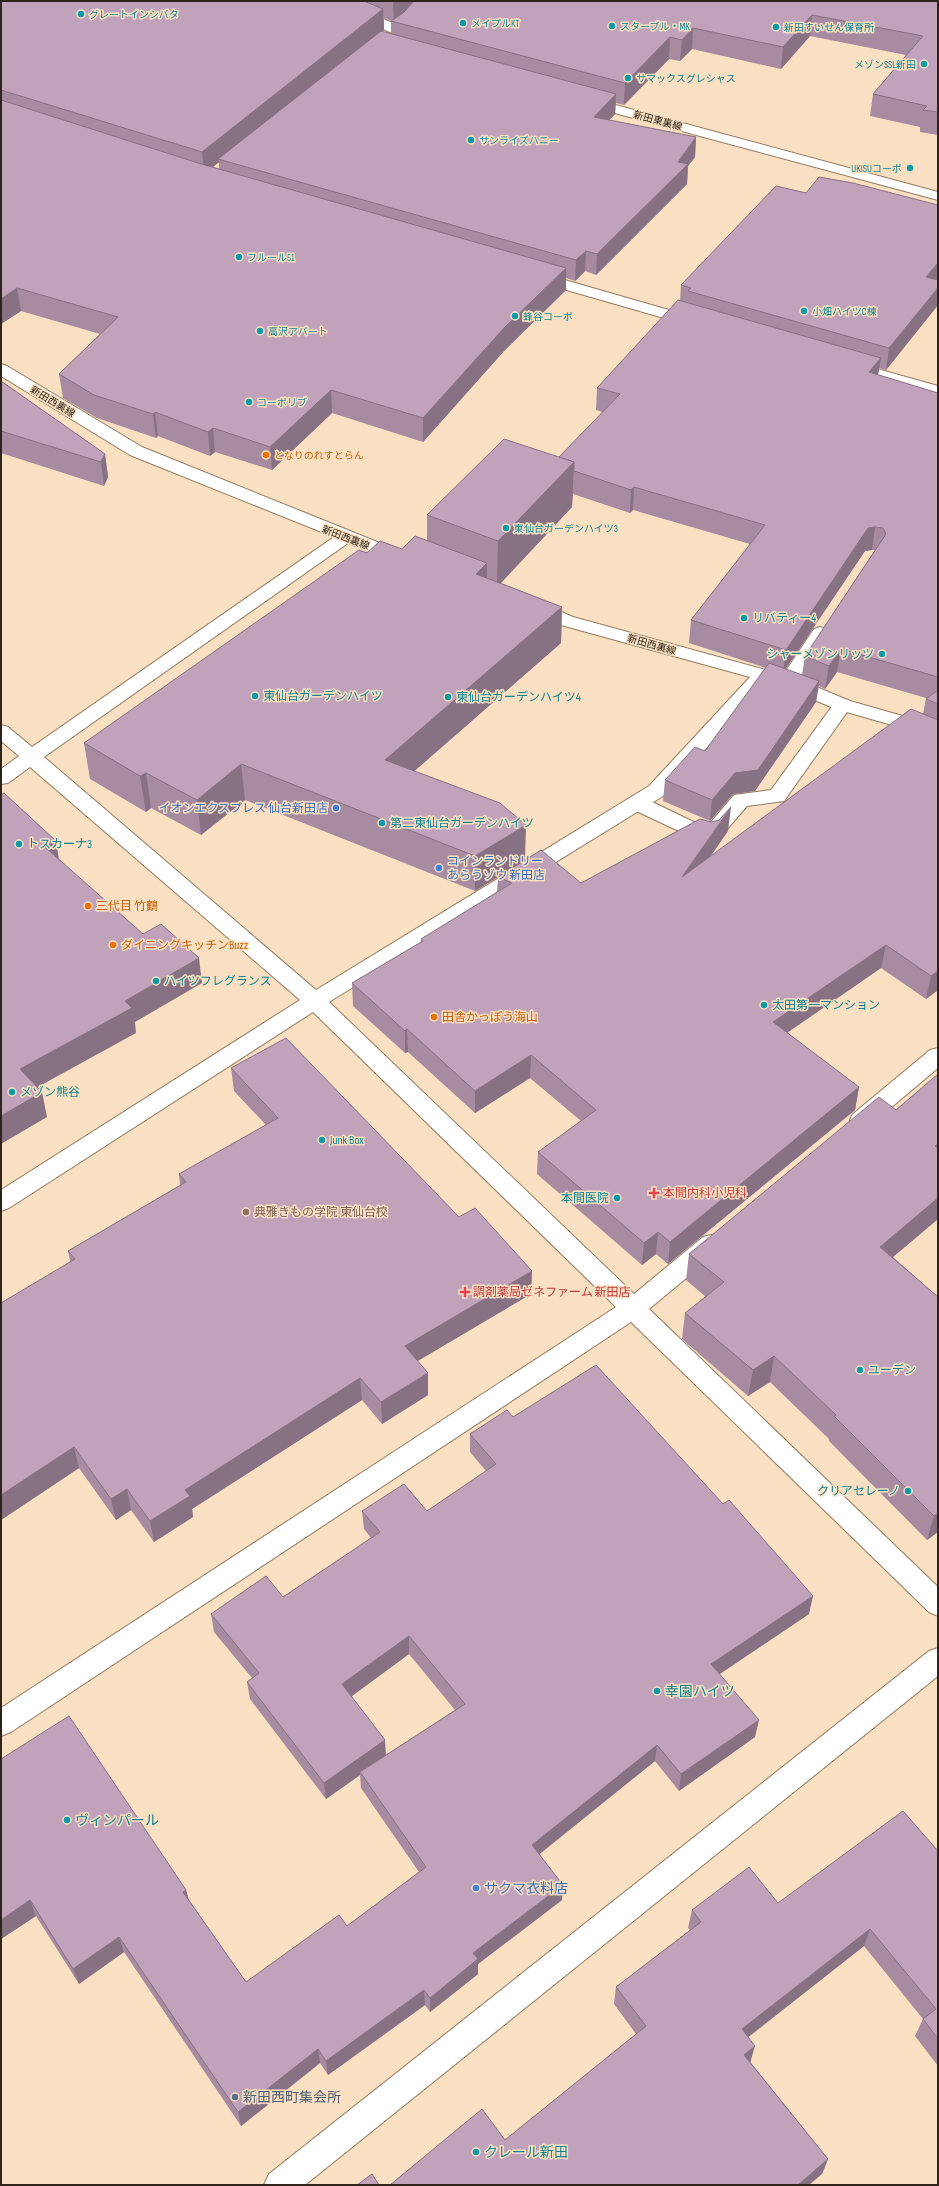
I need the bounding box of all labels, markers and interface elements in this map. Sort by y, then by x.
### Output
marker: グレートインシバタ [76,9,86,19]
place label: グレートインシバタ [89,9,179,21]
marker: メイプルKT [458,18,468,28]
place label: メイプルKT [471,18,520,30]
marker: スターブル・MK [607,21,617,31]
place label: スターブル・MK [620,21,690,33]
marker: 新田すいせん保育所 [771,22,781,32]
place label: 新田すいせん保育所 [784,22,874,34]
place label: メゾンSSL新田 [854,59,916,71]
marker: メゾンSSL新田 [919,59,929,69]
marker: サマックスグレシャス [623,73,633,83]
place label: サマックスグレシャス [636,73,736,85]
street label: 新田東裏線 [632,109,683,133]
marker: サンライズハニー [466,135,476,145]
place label: サンライズハニー [479,135,559,147]
place label: UKISUコーポ [851,163,902,175]
marker: UKISUコーポ [905,163,915,173]
marker: フルール51 [234,252,244,262]
place label: フルール51 [247,252,295,264]
marker: 小畑ハイツC棟 [799,306,809,316]
place label: 小畑ハイツC棟 [812,306,877,318]
marker: 蜂谷コーポ [510,311,520,321]
place label: 蜂谷コーポ [523,311,573,323]
marker: 高沢アパート [255,326,265,336]
place label: 高沢アパート [268,326,328,338]
street label: 新田西裏線 [28,384,77,420]
marker: コーポリブ [244,397,254,407]
place label: コーポリブ [257,397,307,409]
marker: となりのれすとらん [261,450,271,460]
place label: となりのれすとらん [274,450,364,462]
street label: 新田西裏線 [320,523,371,552]
marker: 東仙台ガーデンハイツ3 [501,523,511,533]
place label: 東仙台ガーデンハイツ3 [514,523,618,535]
place label: リバティー4 [752,611,816,626]
marker: リバティー4 [739,613,749,623]
street label: 新田西裏線 [626,632,677,658]
place label: シャーメゾンリッツ [766,647,874,662]
marker: シャーメゾンリッツ [877,649,887,659]
place label: 東仙台ガーデンハイツ [263,689,383,704]
place label: 東仙台ガーデンハイツ4 [456,690,581,705]
marker: 東仙台ガーデンハイツ [250,691,260,701]
marker: 東仙台ガーデンハイツ4 [443,692,453,702]
place label: イオンエクスプレス 仙台新田店 [158,801,328,816]
marker: イオンエクスプレス 仙台新田店 [331,803,341,813]
place label: 第二東仙台ガーデンハイツ [390,816,534,831]
marker: 第二東仙台ガーデンハイツ [377,818,387,828]
place label: トスカーナ3 [27,837,92,852]
marker: トスカーナ3 [14,839,24,849]
place label: コインランドリー あらうゾウ 新田店 [447,854,545,883]
marker: コインランドリー あらうゾウ 新田店 [434,863,444,873]
place label: 三代目 竹鶴 [96,899,158,914]
marker: 三代目 竹鶴 [83,901,93,911]
place label: ダイニングキッチンBuzz [121,938,249,953]
marker: ダイニングキッチンBuzz [108,940,118,950]
place label: ハイツフレグランス [164,974,272,989]
marker: ハイツフレグランス [151,976,161,986]
place label: 太田第一マンション [772,998,880,1013]
marker: 太田第一マンション [759,1000,769,1010]
place label: 田舎かっぽう海山 [442,1010,538,1025]
marker: 田舎かっぽう海山 [429,1012,439,1022]
place label: メゾン熊谷 [20,1085,80,1100]
marker: メゾン熊谷 [7,1087,17,1097]
place label: Junk Box [329,1133,364,1148]
marker: Junk Box [317,1135,327,1145]
place label: 本間内科小児科 [663,1186,747,1201]
marker: 本間内科小児科 [648,1187,660,1199]
place label: 本間医院 [561,1191,609,1206]
marker: 本間医院 [612,1193,622,1203]
place label: 典雅きもの学院 東仙台校 [254,1205,388,1220]
marker: 典雅きもの学院 東仙台校 [241,1207,251,1217]
place label: 調剤薬局ゼネファーム 新田店 [473,1285,631,1300]
marker: 調剤薬局ゼネファーム 新田店 [460,1287,470,1297]
place label: ユーデン [868,1363,916,1378]
marker: ユーデン [855,1365,865,1375]
place label: クリアセレーノ [817,1484,900,1499]
marker: クリアセレーノ [903,1486,913,1496]
place label: 幸園ハイツ [665,1683,735,1700]
marker: 幸園ハイツ [652,1686,662,1696]
place label: ヴィンパール [75,1812,159,1829]
marker: ヴィンパール [62,1815,72,1825]
place label: サクマ衣料店 [484,1880,568,1897]
marker: サクマ衣料店 [471,1883,481,1893]
place label: 新田西町集会所 [243,2089,341,2106]
marker: 新田西町集会所 [230,2092,240,2102]
place label: クレール新田 [484,2144,568,2161]
marker: クレール新田 [471,2147,481,2157]

